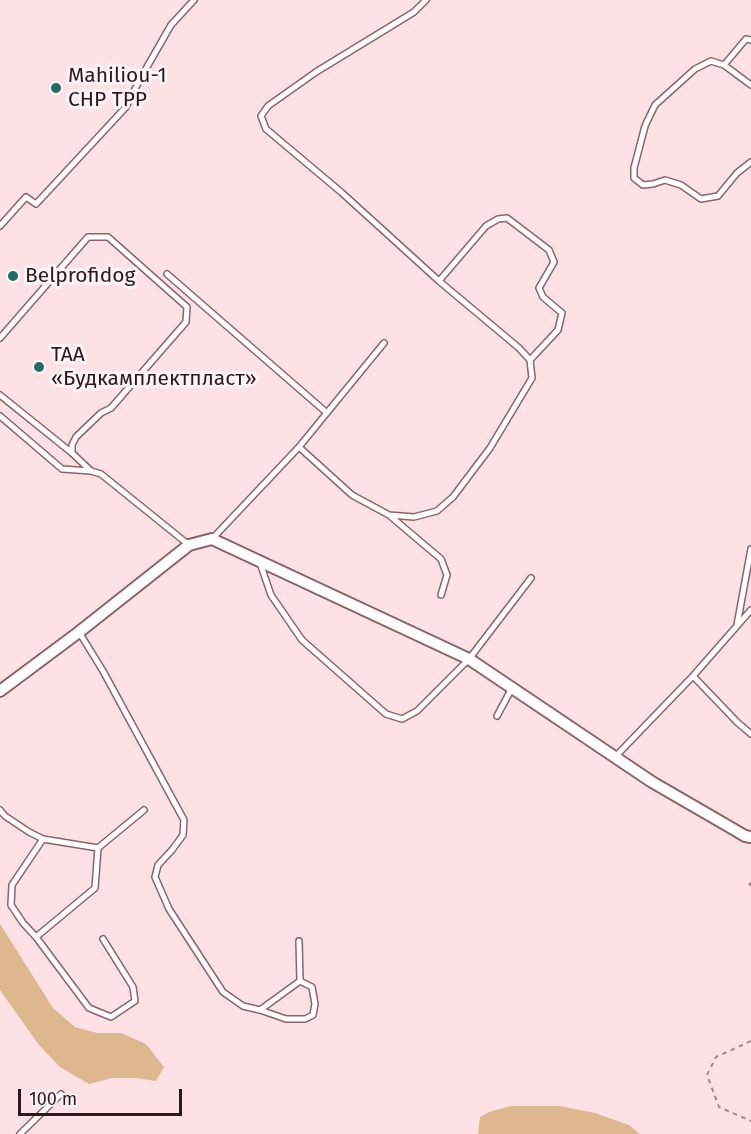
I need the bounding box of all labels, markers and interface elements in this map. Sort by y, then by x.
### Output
place label: Mahiliou-1 CHP TPP [68,63,167,113]
marker: Mahiliou-1 CHP TPP [49,81,63,95]
place label: Belprofidog [25,263,135,289]
marker: Belprofidog [6,269,20,283]
place label: ТАА «Будкамплектпласт» [51,342,257,392]
marker: ТАА «Будкамплектпласт» [32,360,46,374]
scale bar [21,1077,184,1115]
text: 100 m [29,1088,77,1110]

